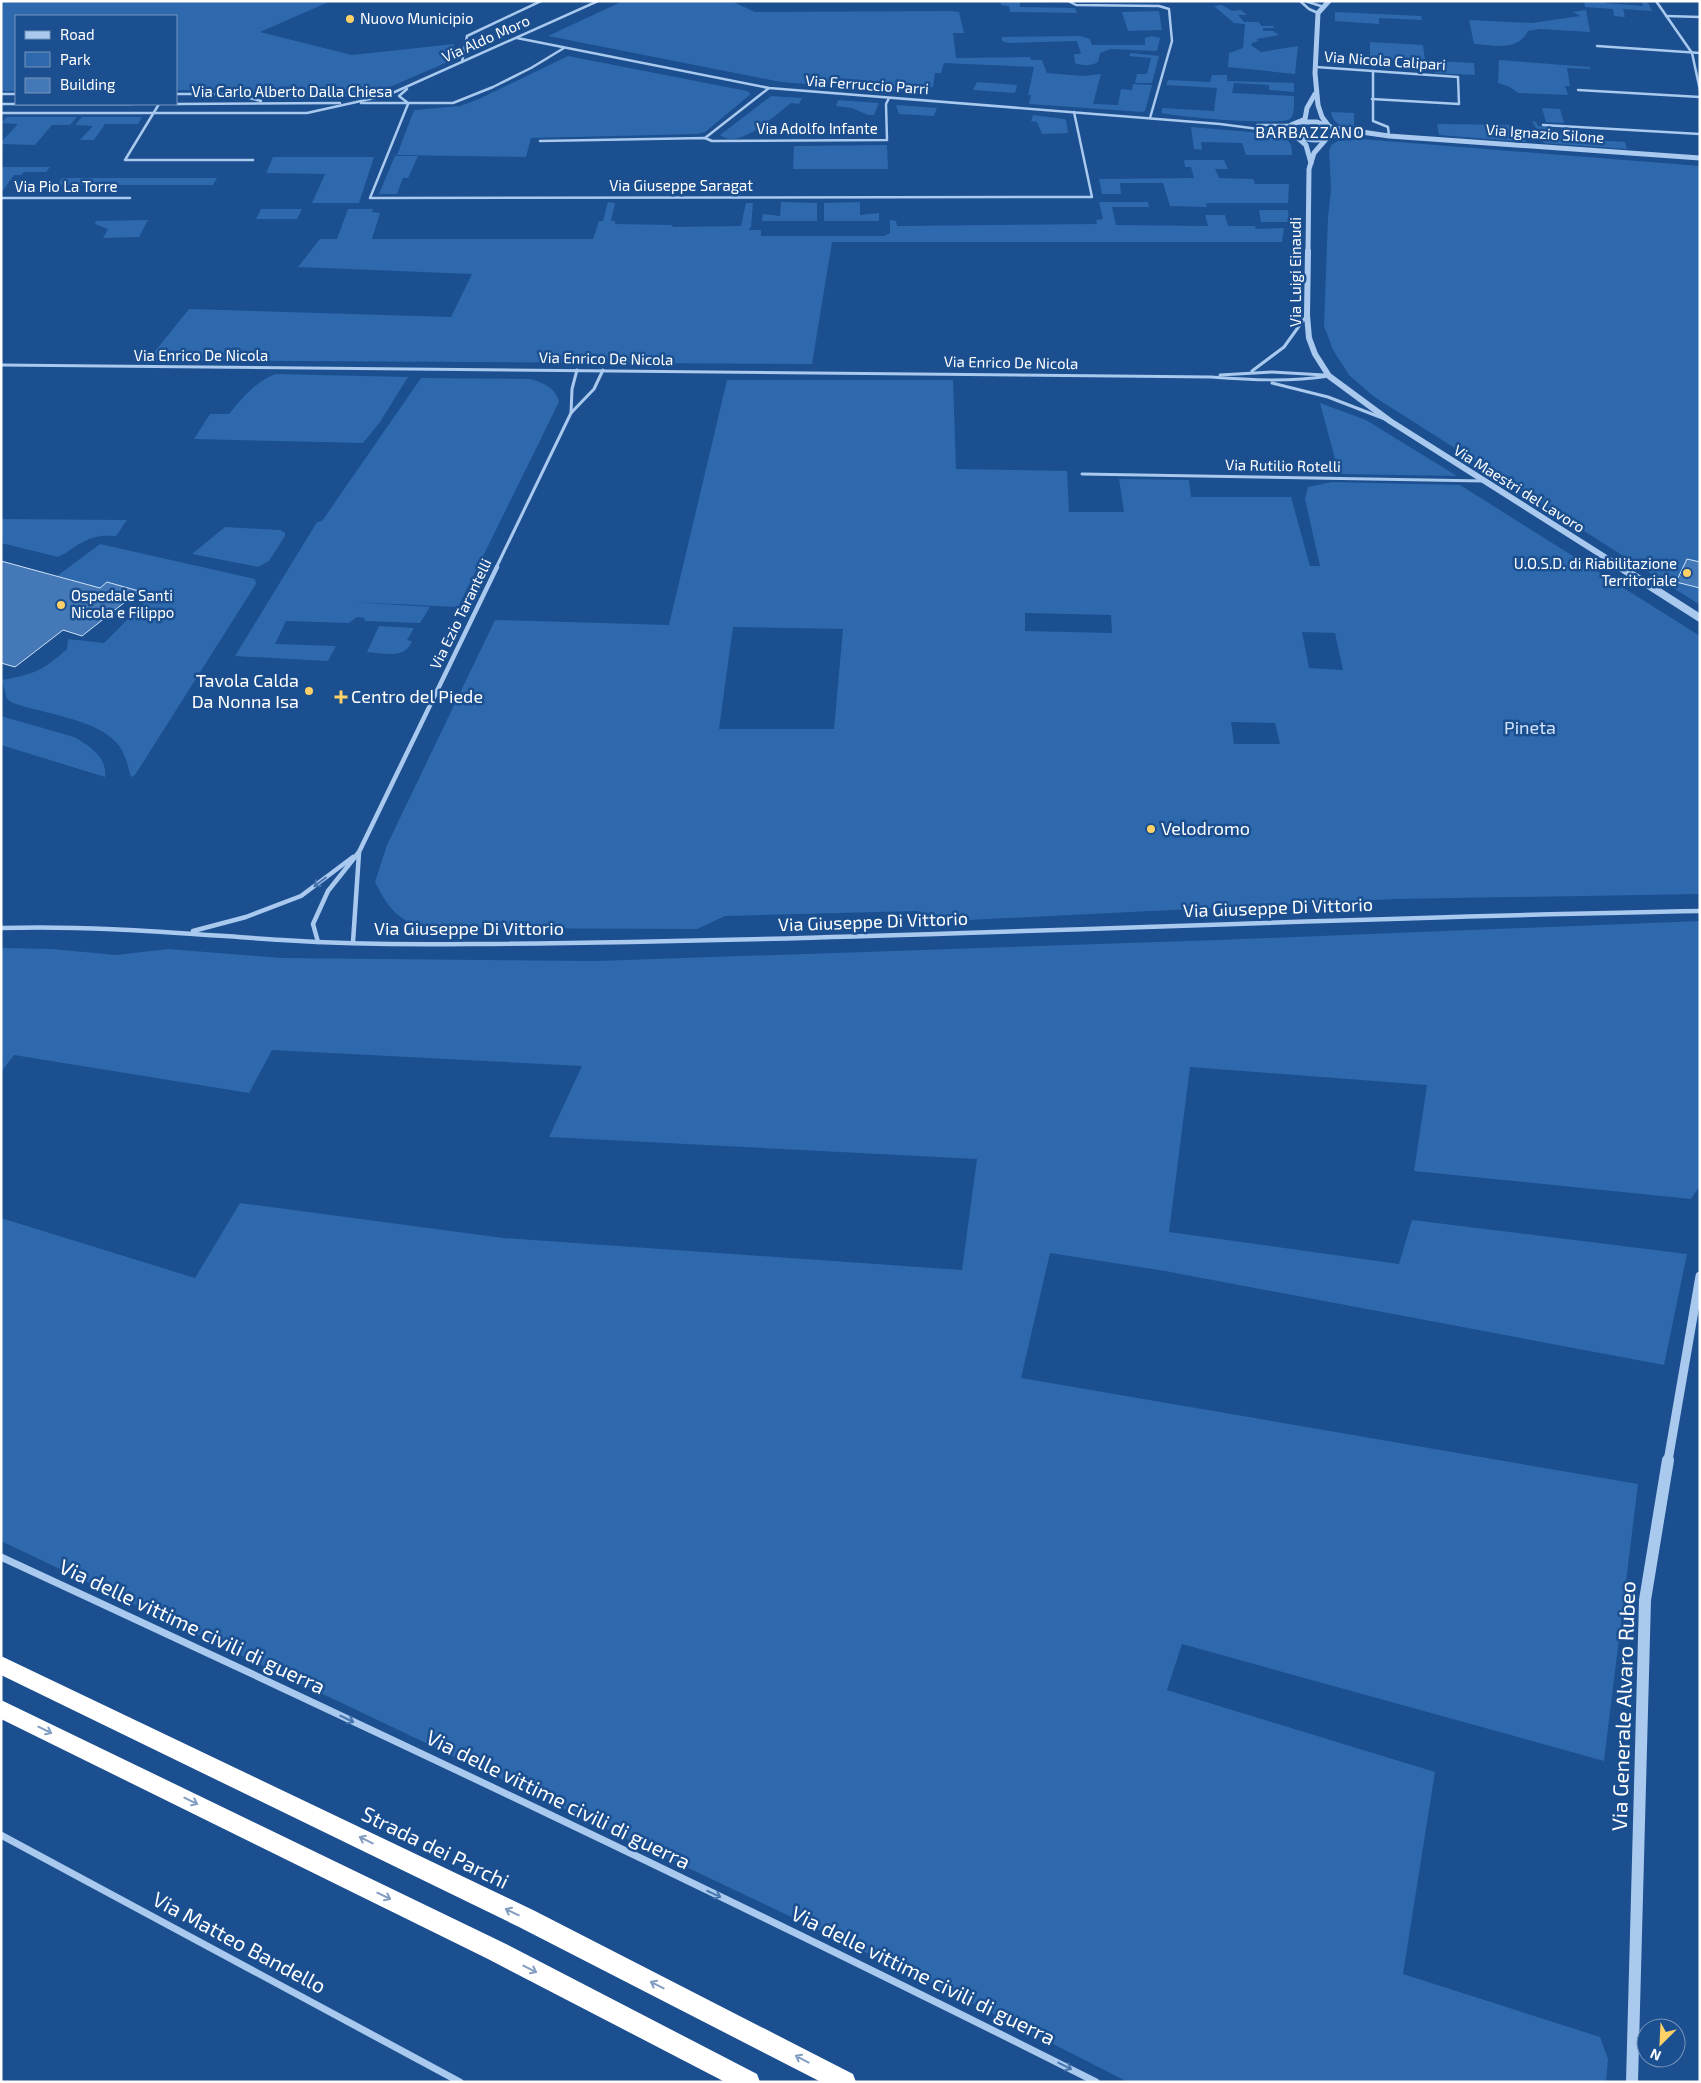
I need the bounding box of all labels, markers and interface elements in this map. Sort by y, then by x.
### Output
place label: Nuovo Municipio [360,9,473,27]
street label: Via Aldo Moro [439,11,532,65]
marker: Nuovo Municipio [344,13,356,25]
legend [15,15,178,105]
text: Road [60,25,95,43]
street label: Via Nicola Calipari [1324,47,1447,73]
text: Park [60,50,91,68]
street label: Via Ferruccio Parri [805,71,929,97]
text: Building [60,75,116,93]
street label: Via Carlo Alberto Dalla Chiesa [192,82,392,100]
street label: Via Adolfo Infante [756,119,878,137]
street label: Via Ignazio Silone [1485,120,1605,146]
district label: BARBAZZANO [1255,122,1365,141]
street label: Via Giuseppe Saragat [609,176,753,194]
street label: Via Pio La Torre [14,177,118,195]
street label: Via Luigi Einaudi [1286,217,1304,327]
street label: Via Enrico De Nicola [134,346,268,364]
street label: Via Enrico De Nicola [539,348,673,368]
street label: Via Enrico De Nicola [944,352,1078,372]
street label: Via Maestri del Lavoro [1451,440,1588,536]
street label: Via Rutilio Rotelli [1225,455,1341,475]
place label: U.O.S.D. di Riabilitazione Territoriale [1514,554,1677,589]
street label: Via Ezio Tarantelli [426,555,495,672]
marker: U.O.S.D. di Riabilitazione Territoriale [1681,567,1693,579]
place label: Ospedale Santi Nicola e Filippo [71,586,174,621]
marker: Ospedale Santi Nicola e Filippo [55,599,67,611]
place label: Tavola Calda Da Nonna Isa [192,669,299,712]
marker: Tavola Calda Da Nonna Isa [303,685,315,697]
place label: Centro del Piede [351,685,483,707]
marker: Centro del Piede [335,691,347,703]
park label: Pineta [1504,716,1556,738]
place label: Velodromo [1161,817,1250,839]
marker: Velodromo [1145,823,1157,835]
one-way arrow [314,876,327,887]
street label: Via Giuseppe Di Vittorio [1183,893,1373,921]
street label: Via Giuseppe Di Vittorio [778,907,968,935]
street label: Via Giuseppe Di Vittorio [374,917,564,939]
street label: Via delle vittime civili di guerra [56,1553,330,1698]
street label: Via Generale Alvaro Rubeo [1606,1581,1639,1831]
one-way arrow [339,1714,354,1724]
street label: Via delle vittime civili di guerra [423,1724,695,1874]
one-way arrow [37,1726,52,1735]
one-way arrow [183,1797,198,1806]
street label: Strada dei Parchi [358,1800,513,1893]
one-way arrow [359,1835,374,1844]
street label: Via Matteo Bandello [149,1885,331,1998]
one-way arrow [707,1890,722,1900]
one-way arrow [376,1892,391,1901]
street label: Via delle vittime civili di guerra [788,1900,1060,2050]
one-way arrow [505,1906,520,1916]
one-way arrow [522,1964,537,1974]
one-way arrow [650,1980,665,1989]
north arrow [1636,2018,1686,2068]
text: N [1647,2046,1664,2065]
one-way arrow [794,2054,809,2064]
one-way arrow [1057,2061,1072,2071]

